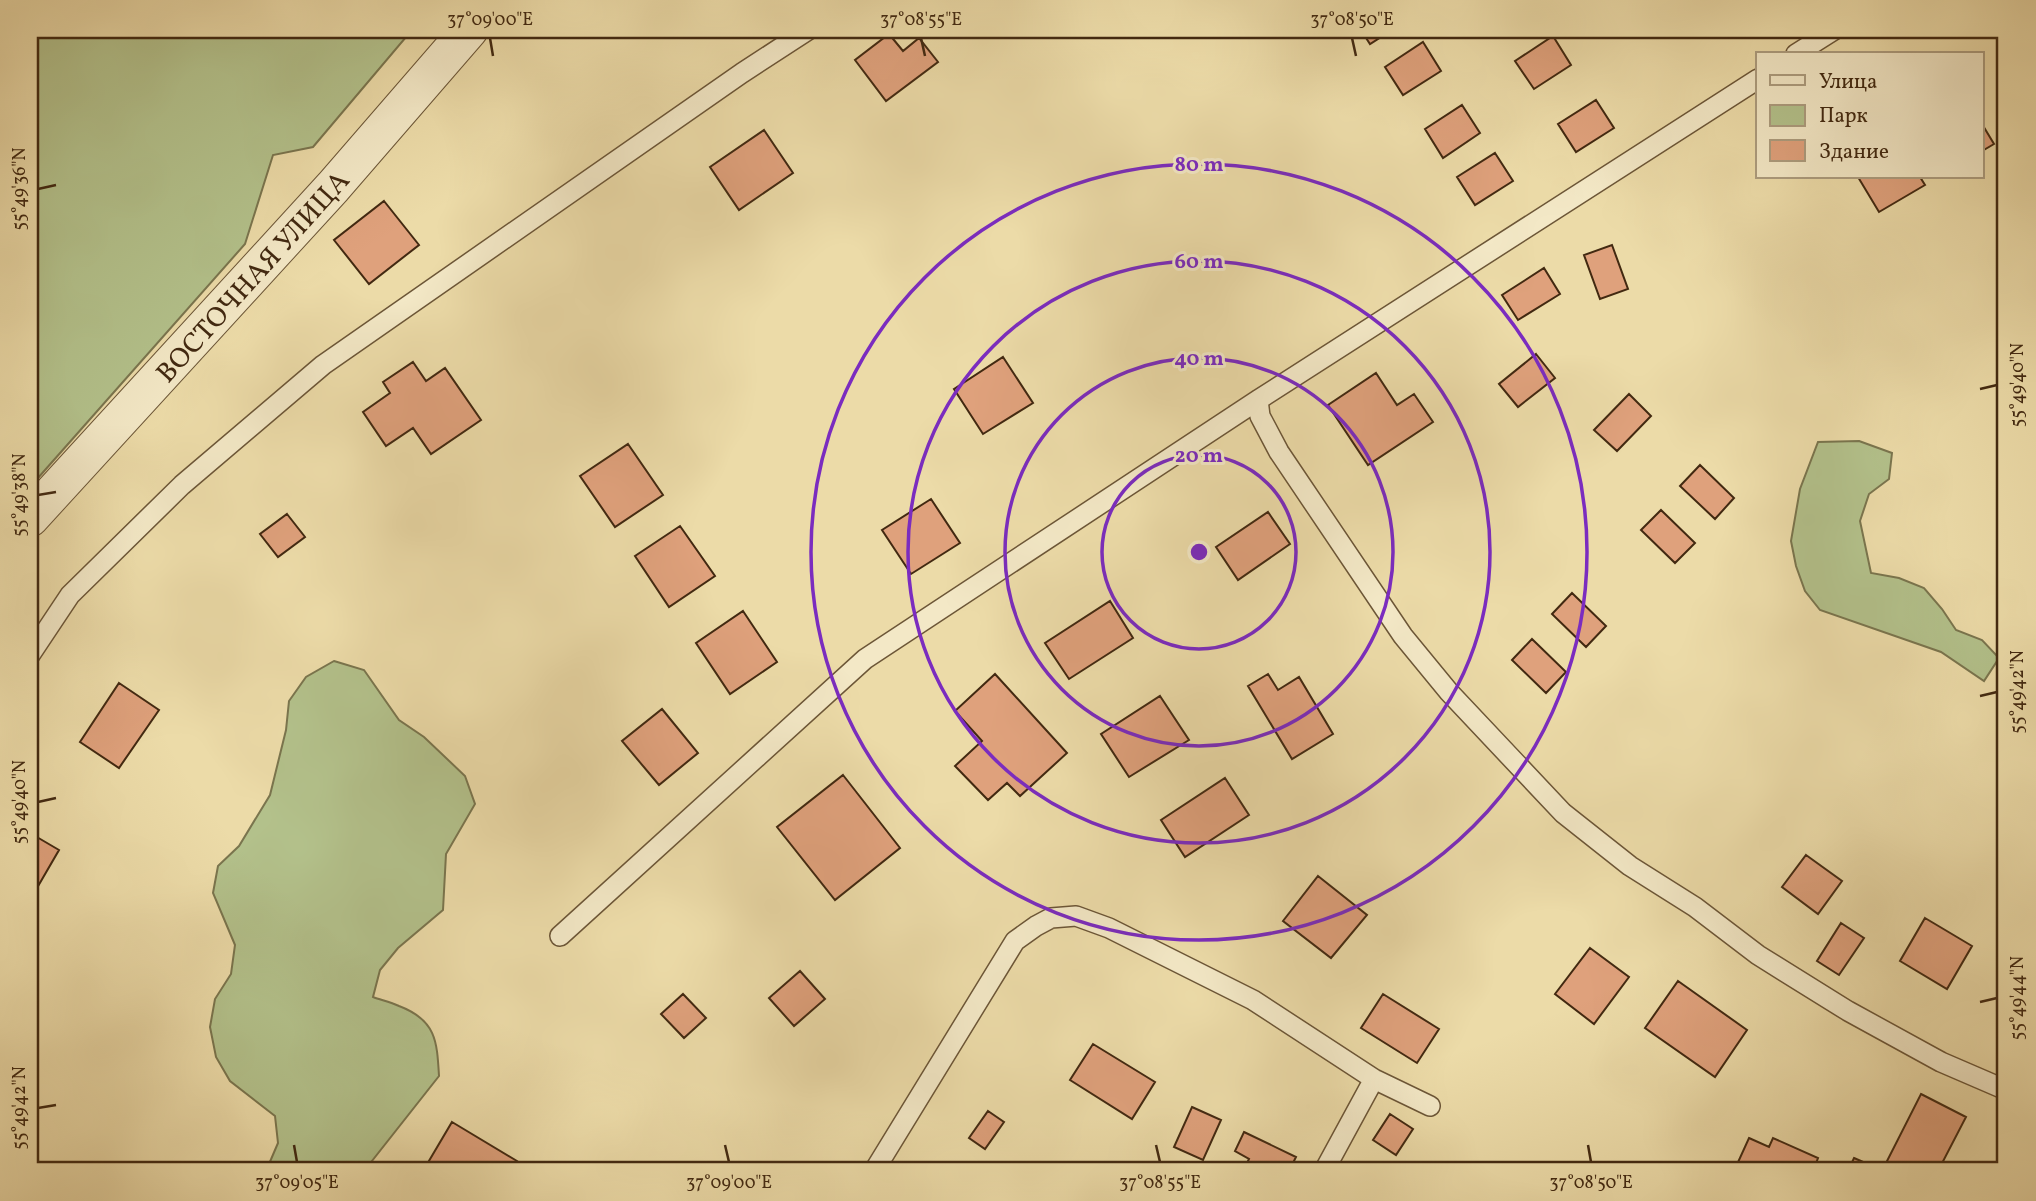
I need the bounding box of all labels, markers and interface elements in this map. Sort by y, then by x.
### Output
text: 37°09'00"E [447,8,533,33]
text: 37°08'55"E [880,8,962,33]
text: 37°08'50"E [1310,8,1394,33]
legend [1756,52,1983,178]
text: Улица [1819,68,1877,97]
text: Парк [1819,102,1868,131]
text: Здание [1819,138,1889,167]
text: 55°49'36"N [8,147,33,231]
text: 80 m [1175,151,1223,180]
street label: ВОСТОЧНАЯ УЛИЦА [148,163,360,392]
text: 60 m [1175,248,1223,277]
text: 55°49'40"N [2006,343,2031,427]
text: 40 m [1174,345,1224,374]
text: 20 m [1175,442,1223,471]
text: 55°49'38"N [8,453,33,537]
centre of rings [1187,540,1211,564]
text: 55°49'42"N [2006,650,2031,734]
text: 55°49'40"N [8,760,33,844]
text: 55°49'44"N [2006,956,2031,1040]
text: 55°49'42"N [8,1066,33,1150]
text: 37°09'05"E [255,1171,339,1196]
text: 37°09'00"E [686,1171,772,1196]
text: 37°08'55"E [1119,1171,1201,1196]
text: 37°08'50"E [1549,1171,1633,1196]

